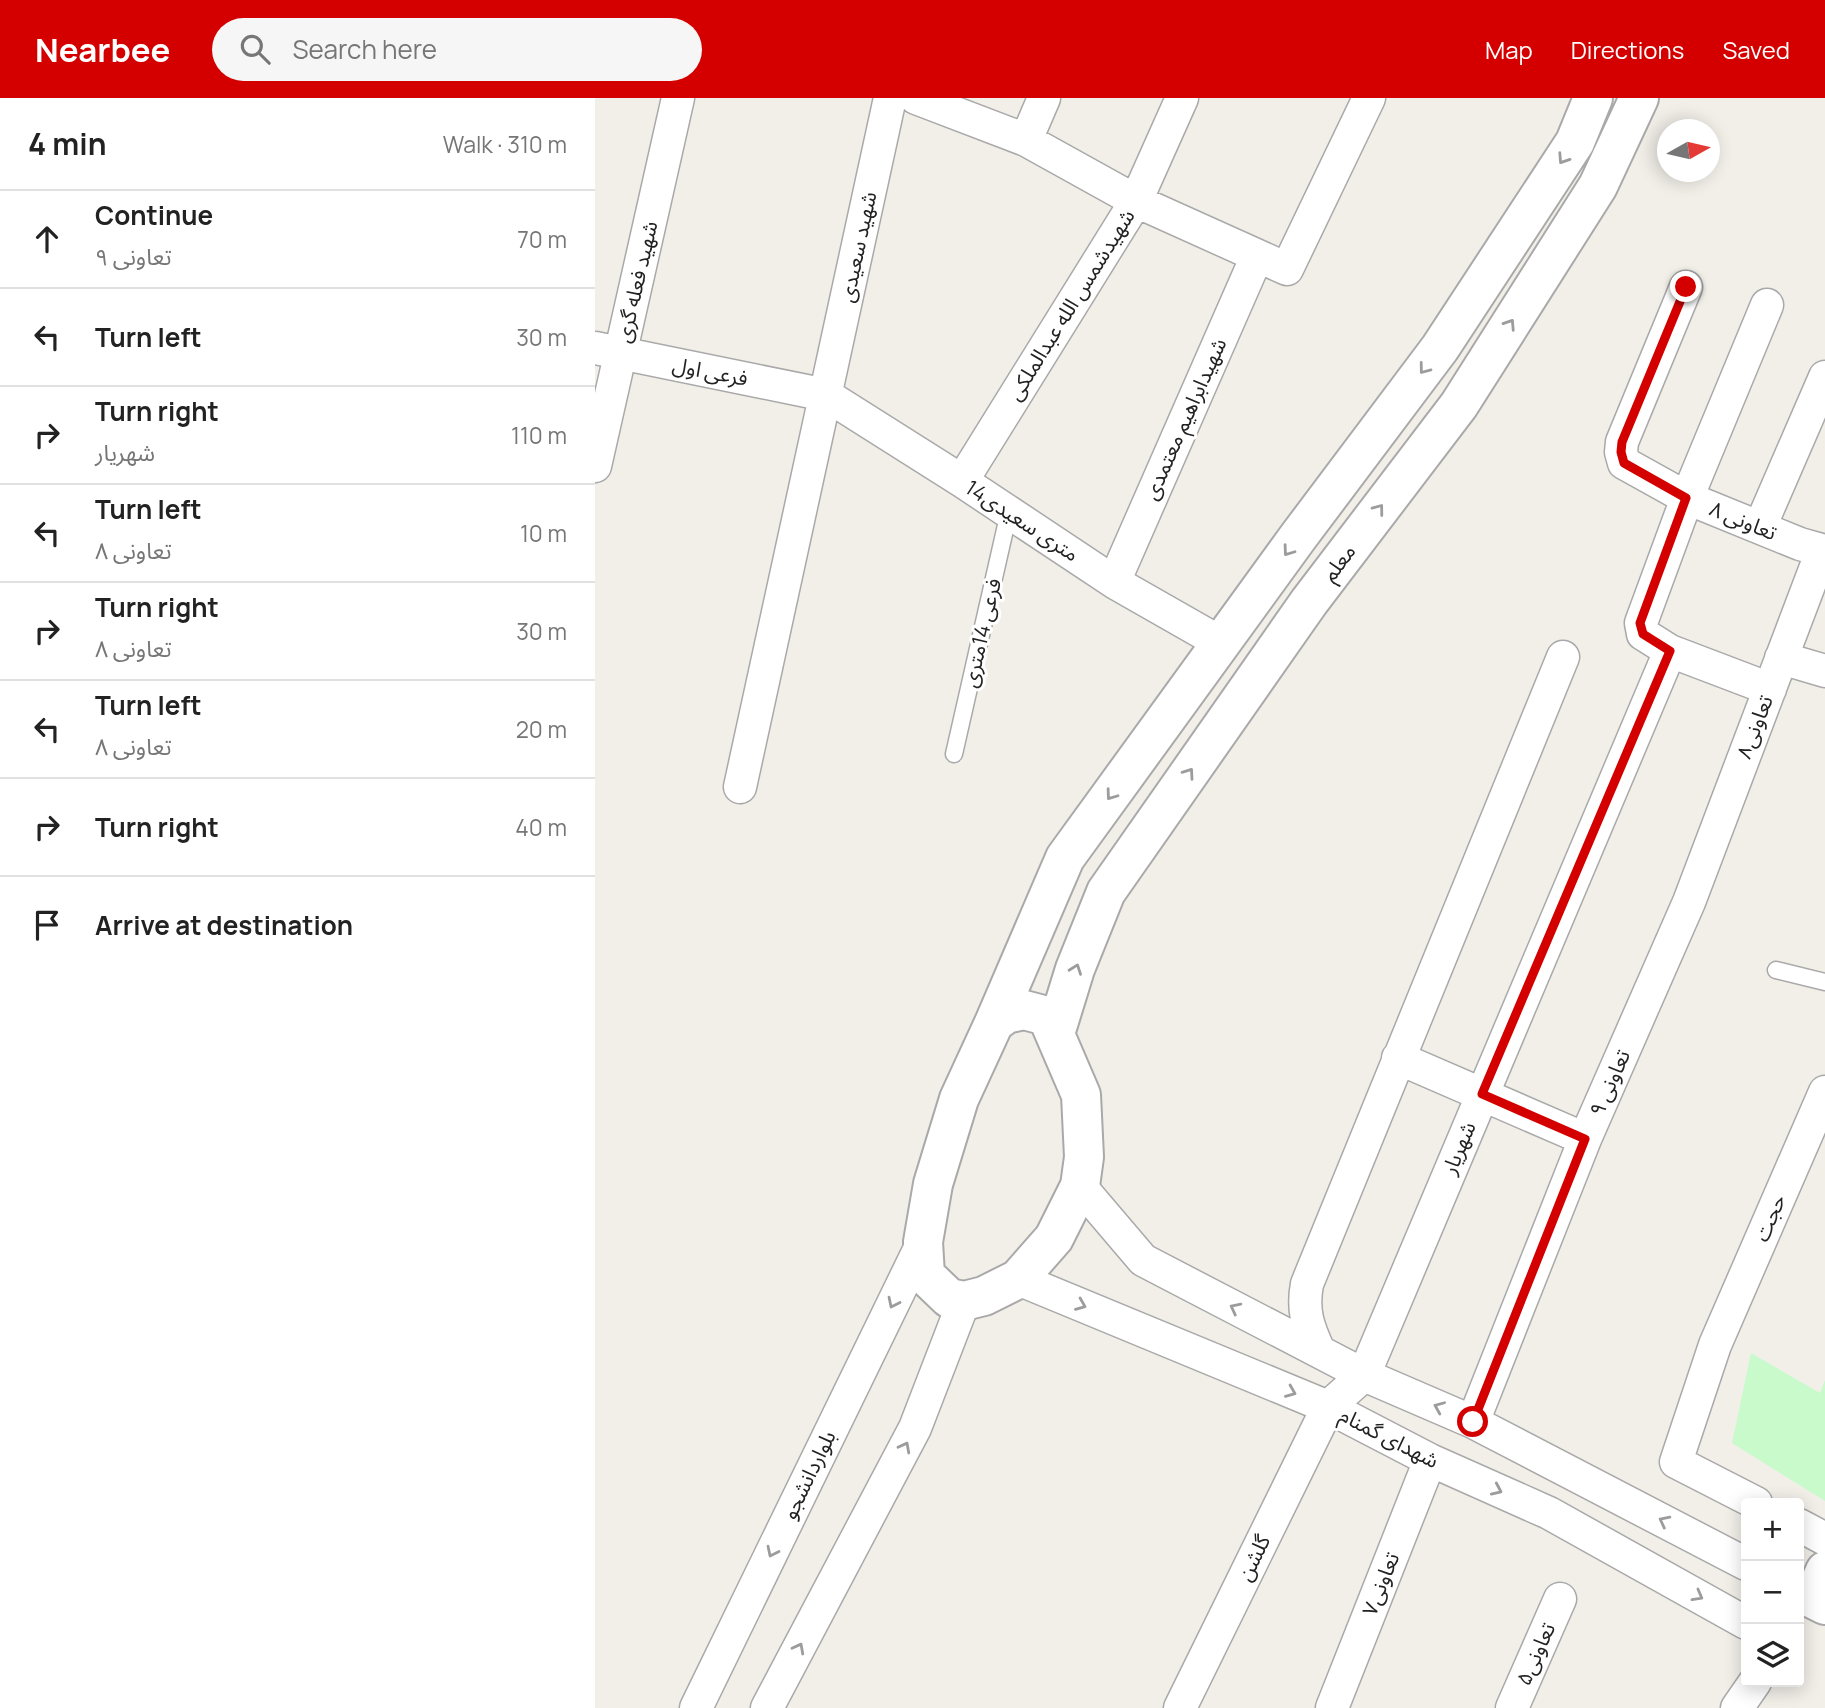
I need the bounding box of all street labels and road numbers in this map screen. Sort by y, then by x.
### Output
street label: شهید سعیدی [832,189,882,305]
street label: شهیدشمس الله عبدالملکی [1000,203,1141,405]
street label: شهید فعله گری [608,218,664,345]
street label: شهیدابراهیم معتمدی [1136,333,1234,505]
street label: فرعی اول [670,350,750,392]
street label: 14متری سعیدی [960,473,1085,567]
street label: تعاونی ۸ [1706,494,1781,546]
street label: معلم [1315,538,1363,588]
street label: فرعی 14متری [955,575,1007,690]
street label: تعاونی۸ [1729,691,1779,762]
street label: تعاونی ۹ [1582,1045,1636,1120]
street label: شهریار [1434,1117,1482,1179]
street label: حجت [1747,1190,1791,1245]
street label: شهدای گمنام [1334,1400,1444,1477]
street label: بلواردانشجو [775,1425,842,1524]
street label: گلشن [1230,1529,1276,1585]
street label: تعاونی۷ [1355,1548,1405,1619]
street label: تعاونی۵ [1509,1618,1561,1689]

